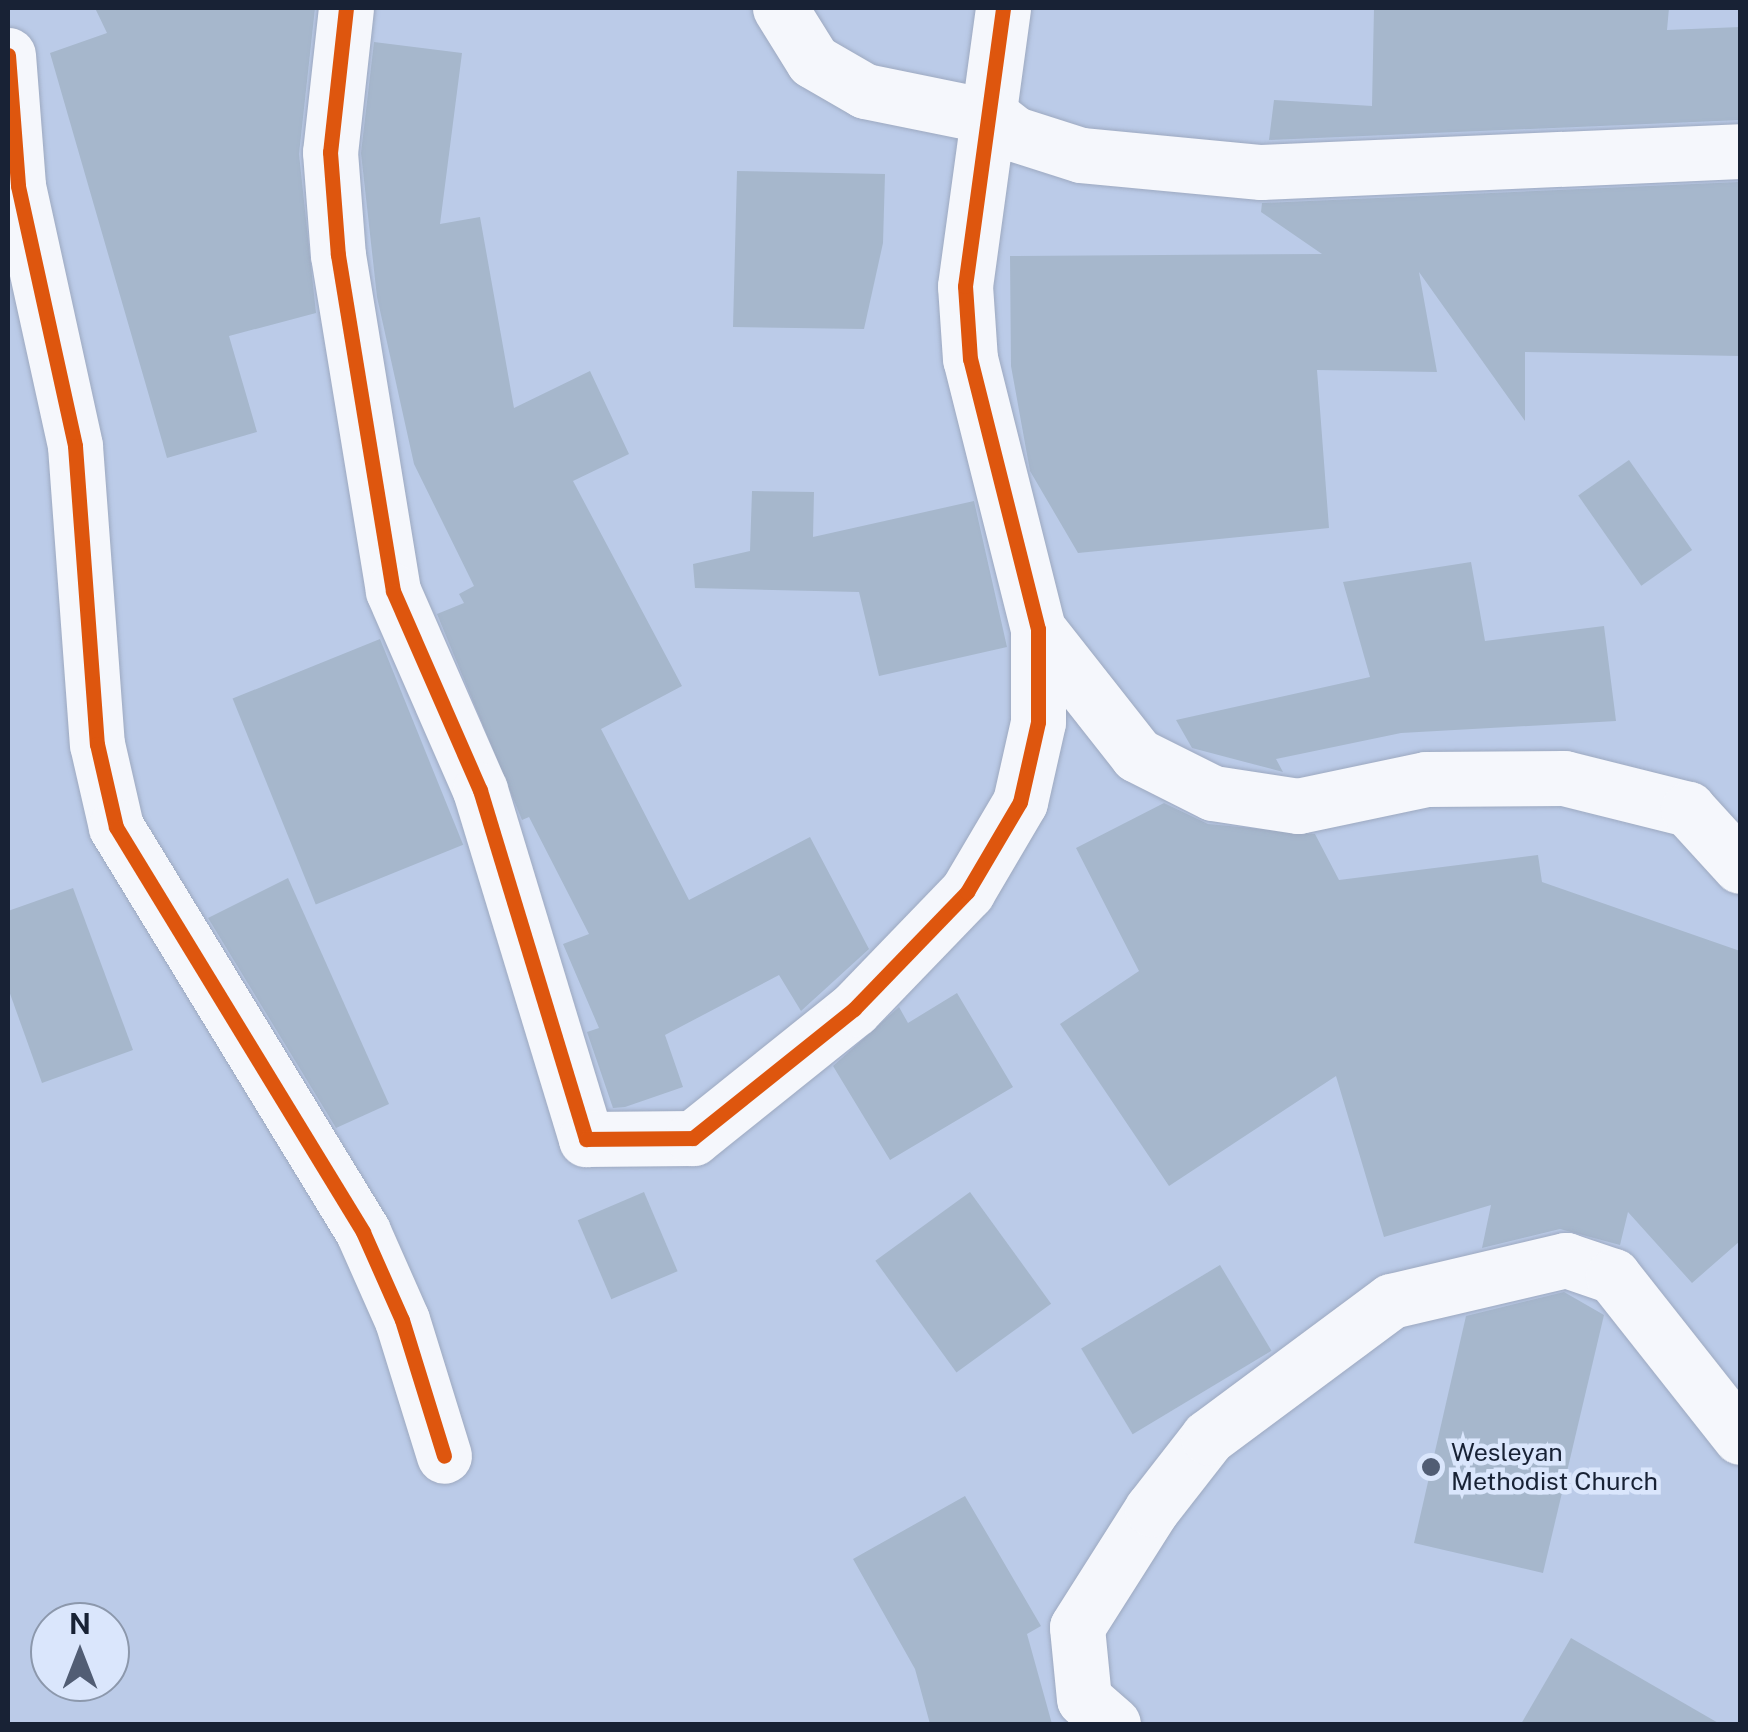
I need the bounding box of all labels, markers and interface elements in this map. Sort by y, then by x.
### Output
place label: Wesleyan Methodist Church [1451,1438,1658,1497]
marker: Wesleyan Methodist Church [1420,1456,1442,1478]
north arrow [30,1602,130,1702]
text: N [69,1607,91,1640]

